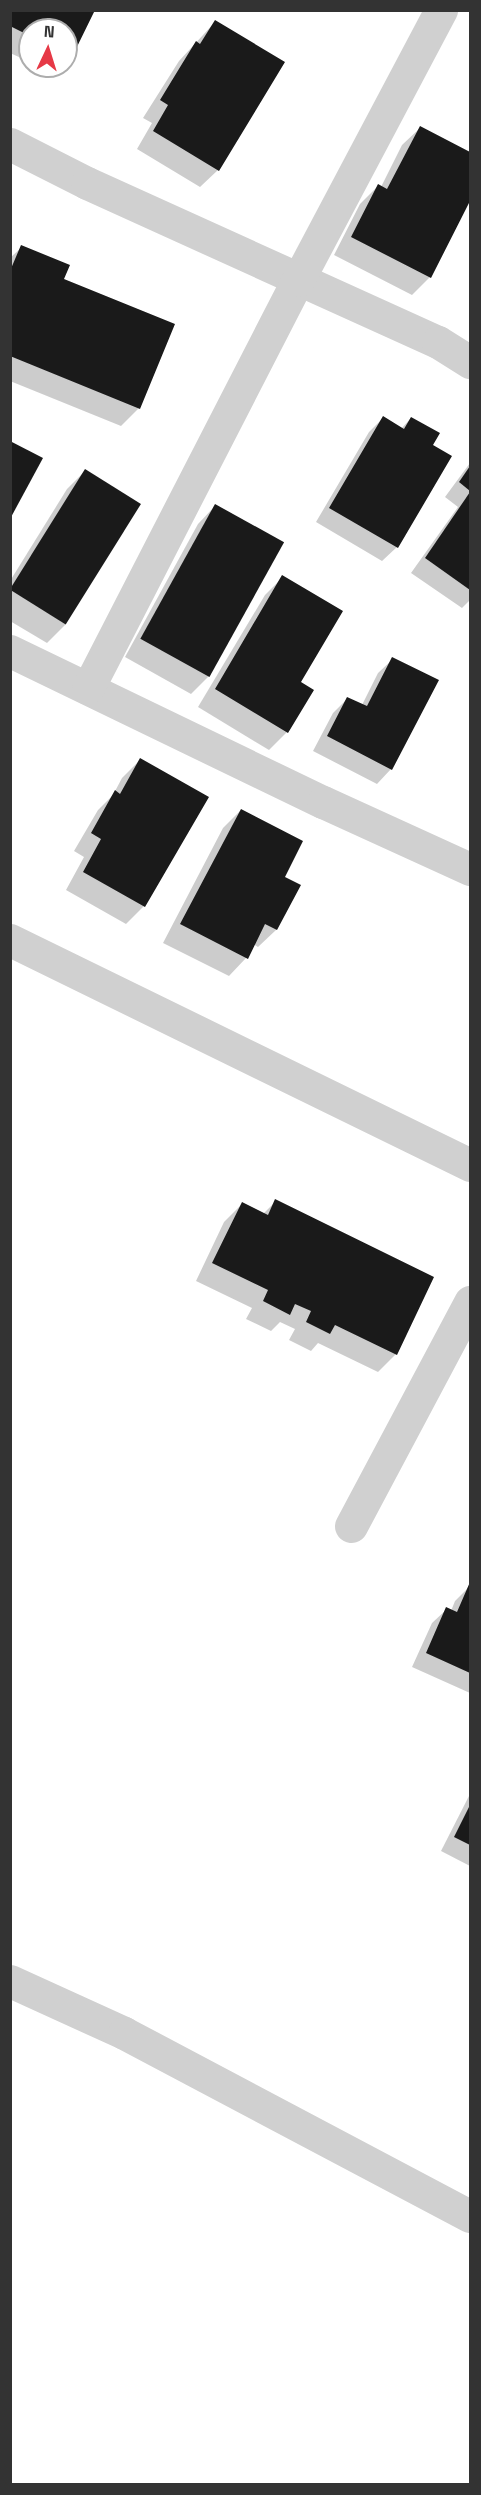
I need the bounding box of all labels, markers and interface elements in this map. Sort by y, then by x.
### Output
north arrow [18,18,78,78]
text: N [43,21,55,42]

